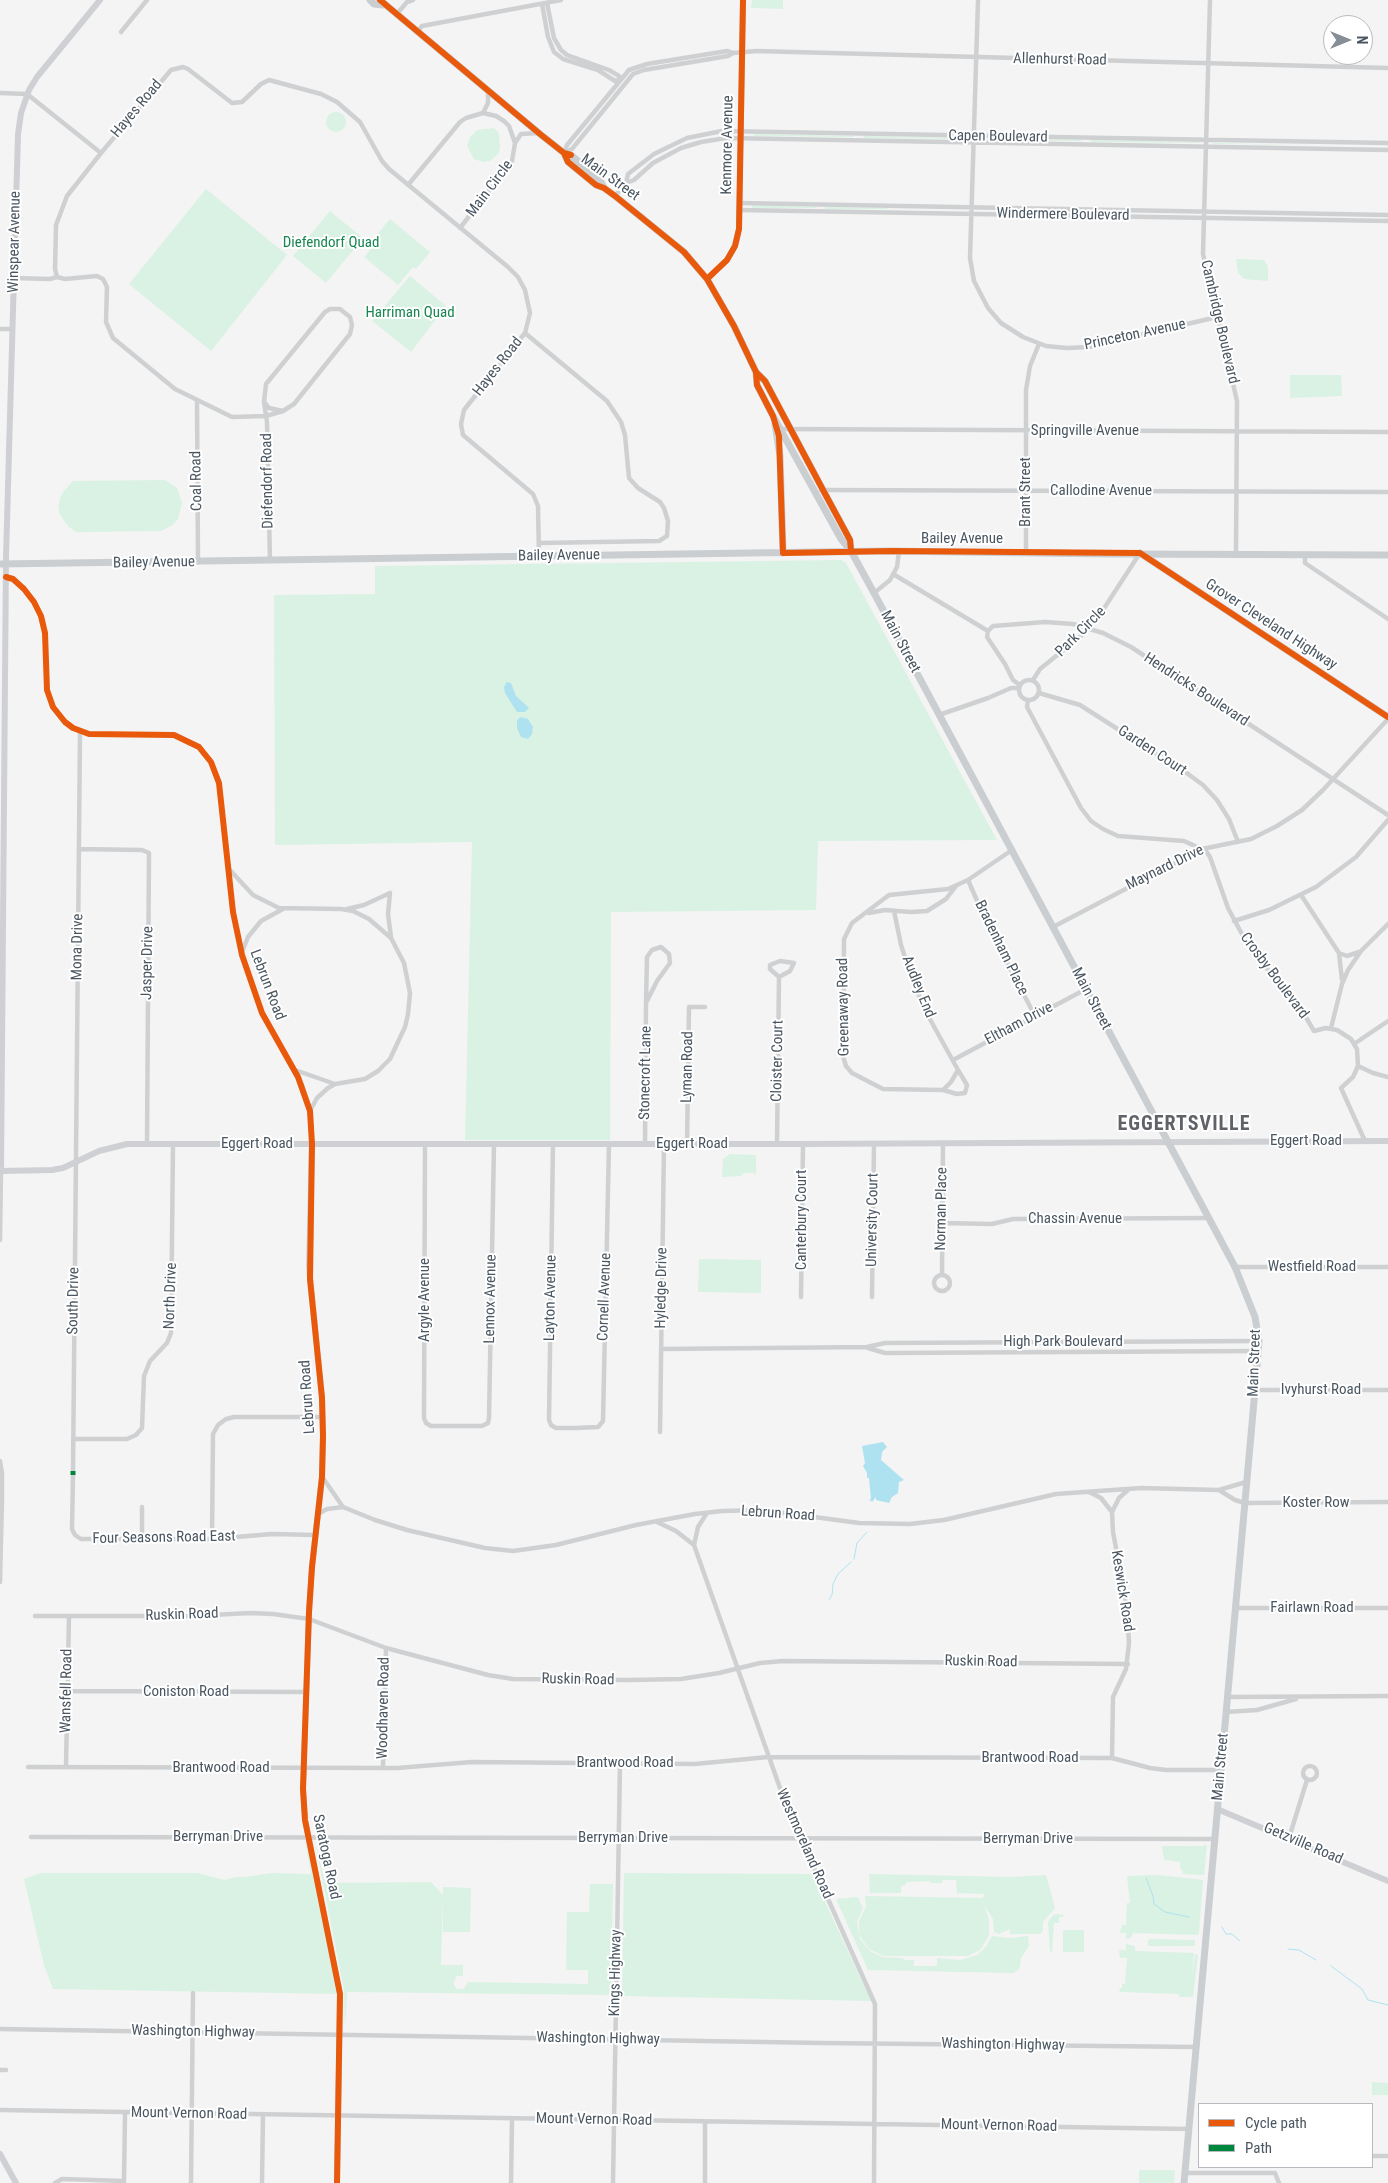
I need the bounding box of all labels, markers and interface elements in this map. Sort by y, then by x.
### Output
north arrow [1323,15,1373,65]
text: N [1354,36,1370,44]
street label: Allenhurst Road [1013,50,1107,70]
street label: Hayes Road [108,76,166,142]
street label: Kenmore Avenue [718,95,738,195]
street label: Capen Boulevard [948,127,1048,147]
street label: Main Street [577,151,643,205]
street label: Main Circle [463,157,517,221]
street label: Winspear Avenue [5,191,25,293]
street label: Windermere Boulevard [996,205,1130,225]
park label: Diefendorf Quad [283,234,379,252]
street label: Cambridge Boulevard [1196,258,1242,386]
park label: Harriman Quad [365,304,455,322]
street label: Princeton Avenue [1083,315,1187,355]
street label: Hayes Road [469,334,527,400]
street label: Springville Avenue [1031,422,1139,440]
street label: Diefendorf Road [258,433,278,529]
street label: Coal Road [187,451,207,511]
street label: Brant Street [1017,457,1035,527]
street label: Callodine Avenue [1050,482,1152,500]
street label: Bailey Avenue [921,530,1003,548]
street label: Bailey Avenue [518,546,600,566]
street label: Bailey Avenue [113,553,195,573]
street label: Grover Cleveland Highway [1202,576,1340,674]
street label: Park Circle [1052,603,1110,661]
street label: Main Street [876,608,924,676]
street label: Hendricks Boulevard [1140,649,1252,731]
street label: Garden Court [1114,722,1190,780]
street label: Maynard Drive [1123,841,1207,895]
street label: Bradenham Place [970,898,1032,998]
street label: Mona Drive [68,914,88,980]
street label: Jasper Drive [138,926,158,1000]
street label: Crosby Boulevard [1236,929,1312,1023]
street label: Lebrun Road [245,947,289,1023]
street label: Audley End [897,953,939,1021]
street label: Greenaway Road [834,958,854,1056]
street label: Main Street [1067,965,1115,1033]
street label: Eltham Drive [982,999,1056,1049]
street label: Cloister Court [768,1020,788,1102]
street label: Stonecroft Lane [636,1026,656,1120]
street label: Lyman Road [678,1031,698,1103]
district label: EGGERTSVILLE [1116,1113,1252,1137]
street label: Eggert Road [1270,1132,1342,1150]
street label: Eggert Road [221,1135,293,1153]
street label: Eggert Road [656,1135,728,1153]
street label: Norman Place [932,1167,952,1251]
street label: Canterbury Court [793,1170,811,1270]
street label: University Court [863,1173,883,1267]
street label: Chassin Avenue [1028,1210,1122,1228]
street label: Hyledge Drive [652,1247,672,1329]
street label: Cornell Avenue [594,1253,616,1341]
street label: Lennox Avenue [481,1254,501,1344]
street label: Layton Avenue [541,1255,561,1341]
street label: Argyle Avenue [416,1258,434,1342]
street label: Westfield Road [1268,1258,1356,1276]
street label: North Drive [161,1262,181,1330]
street label: South Drive [64,1267,84,1335]
street label: Main Street [1245,1329,1265,1397]
street label: High Park Boulevard [1003,1333,1123,1351]
street label: Lebrun Road [296,1359,320,1435]
street label: Ivyhurst Road [1281,1381,1361,1399]
street label: Koster Row [1282,1494,1350,1512]
street label: Lebrun Road [740,1502,816,1526]
street label: Four Seasons Road East [92,1528,236,1548]
street label: Keswick Road [1107,1549,1137,1633]
street label: Fairlawn Road [1270,1599,1354,1617]
street label: Ruskin Road [145,1605,219,1625]
street label: Wansfell Road [57,1649,77,1733]
street label: Ruskin Road [944,1652,1018,1672]
street label: Woodhaven Road [374,1657,394,1759]
street label: Ruskin Road [541,1670,615,1690]
street label: Coniston Road [143,1683,229,1701]
street label: Main Street [1209,1732,1233,1802]
street label: Brantwood Road [981,1749,1079,1767]
street label: Brantwood Road [576,1754,674,1772]
street label: Brantwood Road [172,1759,270,1777]
street label: Westmoreland Road [772,1786,836,1902]
street label: Saratoga Road [308,1813,344,1901]
street label: Getzville Road [1261,1819,1345,1869]
street label: Berryman Drive [173,1828,263,1846]
street label: Berryman Drive [578,1829,668,1847]
street label: Berryman Drive [983,1830,1073,1848]
street label: Kings Highway [606,1929,626,2017]
street label: Washington Highway [131,2022,255,2042]
street label: Washington Highway [536,2029,660,2049]
street label: Washington Highway [941,2035,1065,2055]
legend [1198,2103,1373,2168]
street label: Mount Vernon Road [131,2104,247,2124]
street label: Mount Vernon Road [536,2110,652,2130]
text: Cycle path [1245,2114,1307,2132]
street label: Mount Vernon Road [941,2116,1057,2136]
text: Path [1245,2139,1272,2157]

